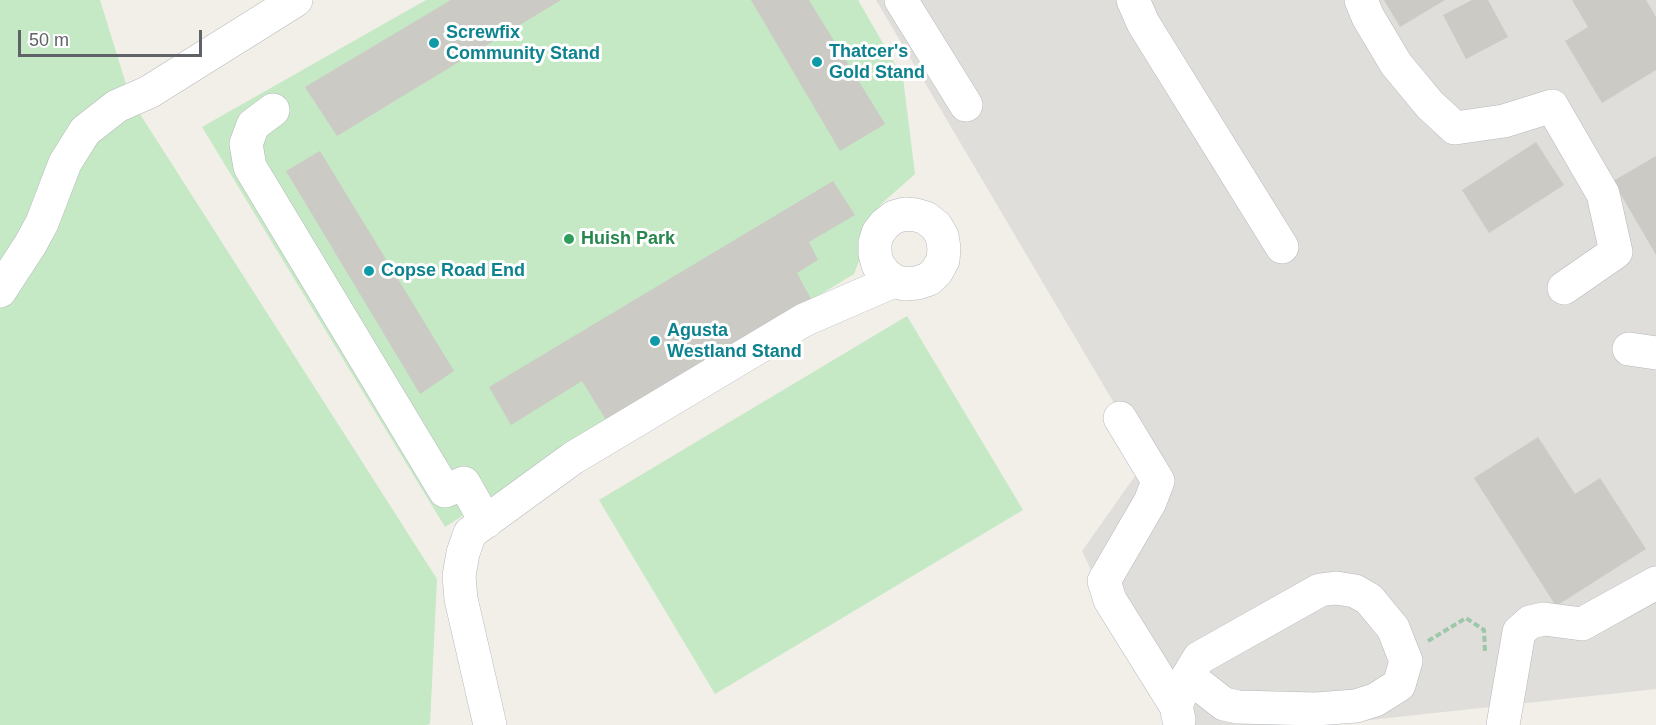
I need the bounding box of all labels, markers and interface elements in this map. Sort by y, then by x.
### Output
scale bar [21,18,206,56]
place label: Screwfix Community Stand [446,22,600,64]
text: 50 m [29,30,69,50]
marker: Screwfix Community Stand [427,36,441,50]
place label: Thatcer's Gold Stand [829,41,925,84]
marker: Thatcer's Gold Stand [810,55,824,69]
place label: Huish Park [581,228,675,250]
marker: Huish Park [562,232,576,246]
place label: Copse Road End [381,260,525,282]
marker: Copse Road End [362,264,376,278]
place label: Agusta Westland Stand [667,320,802,362]
marker: Agusta Westland Stand [648,334,662,348]

